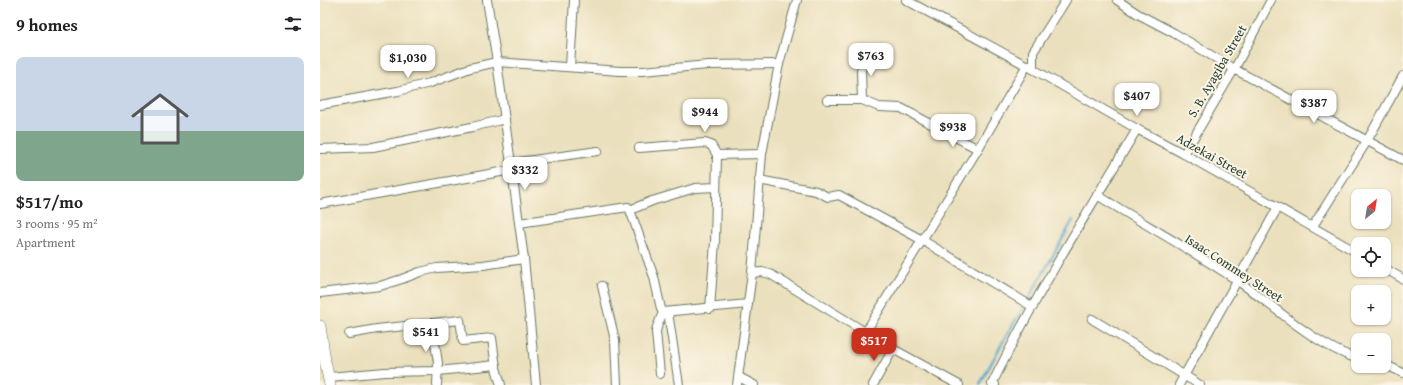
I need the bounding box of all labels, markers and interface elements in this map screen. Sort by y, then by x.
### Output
text: 9 homes [16,12,78,37]
icon: filters [282,13,304,35]
street label: S. B. Ayagiba Street [1183,21,1251,121]
pin: $763 [847,43,895,77]
pin: $1,030 [375,45,441,79]
text: $763 [858,46,884,65]
text: $1,030 [389,48,427,67]
icon: home [124,83,196,155]
pin: $407 [1113,83,1161,117]
text: $407 [1124,86,1150,105]
pin: $387 [1290,90,1338,124]
text: $387 [1301,93,1327,112]
pin: $944 [681,99,729,133]
text: $944 [692,102,718,121]
pin: $938 [929,114,977,148]
text: $938 [940,117,966,136]
street label: Adzekai Street [1173,129,1251,184]
pin: $332 [501,157,549,191]
text: $332 [512,160,538,179]
text: $517/mo [16,189,83,214]
north arrow [1351,189,1391,229]
map controls [1351,189,1391,373]
text: 3 rooms · 95 m² [16,214,98,233]
street label: Isaac Commey Street [1181,229,1287,307]
text: Apartment [16,233,76,252]
button: locate [1351,237,1391,277]
button: + [1351,285,1391,325]
pin: $541 [402,319,450,353]
text: $541 [413,322,439,341]
pin: $517 [850,328,898,362]
text: $517 [861,331,887,350]
button: − [1351,333,1391,373]

